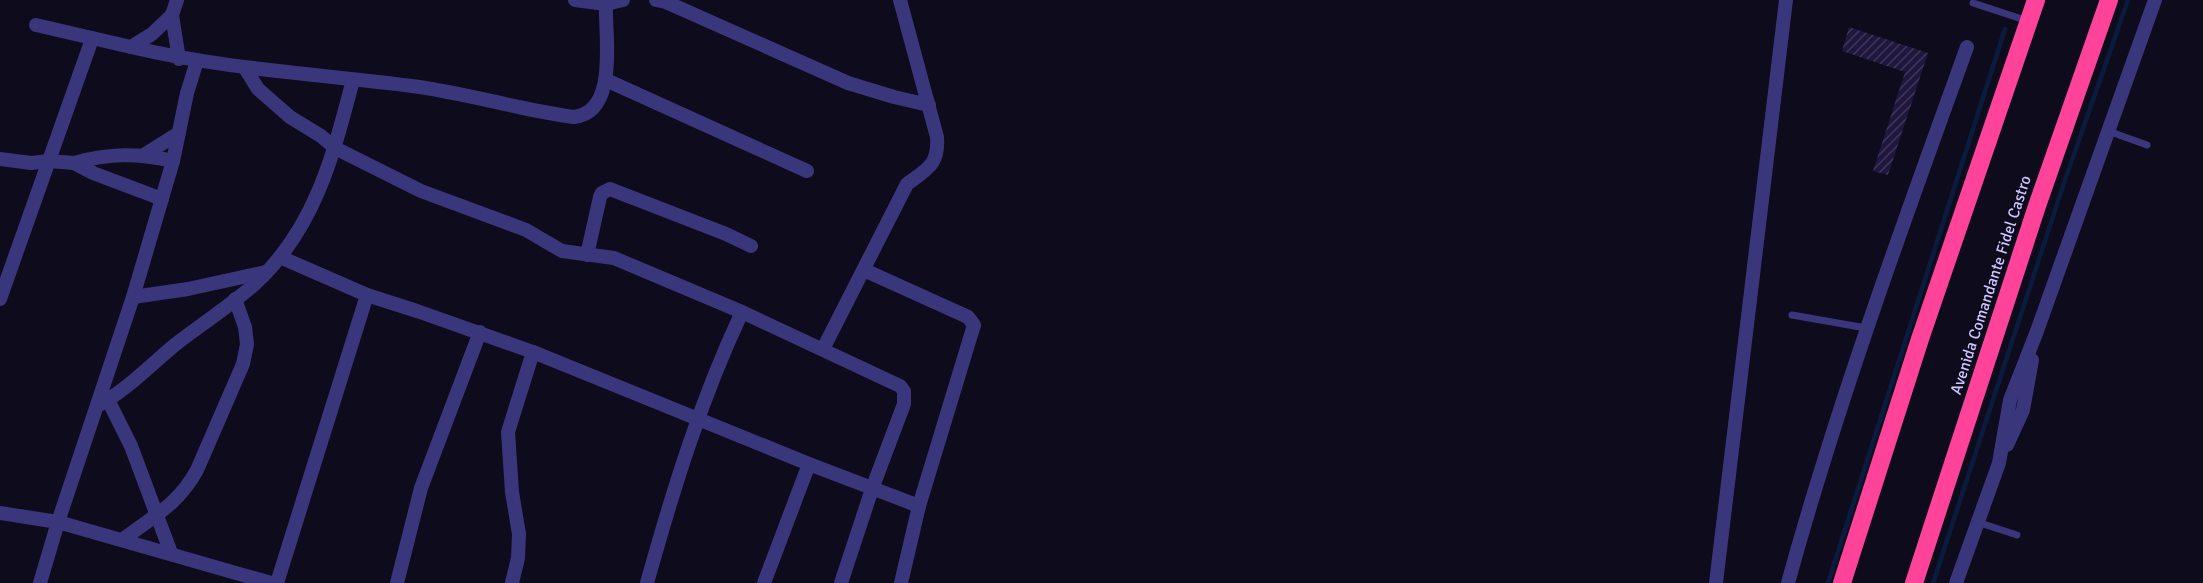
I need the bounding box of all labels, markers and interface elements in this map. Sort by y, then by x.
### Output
street label: Avenida Comandante Fidel Castro [1946,173,2036,397]

